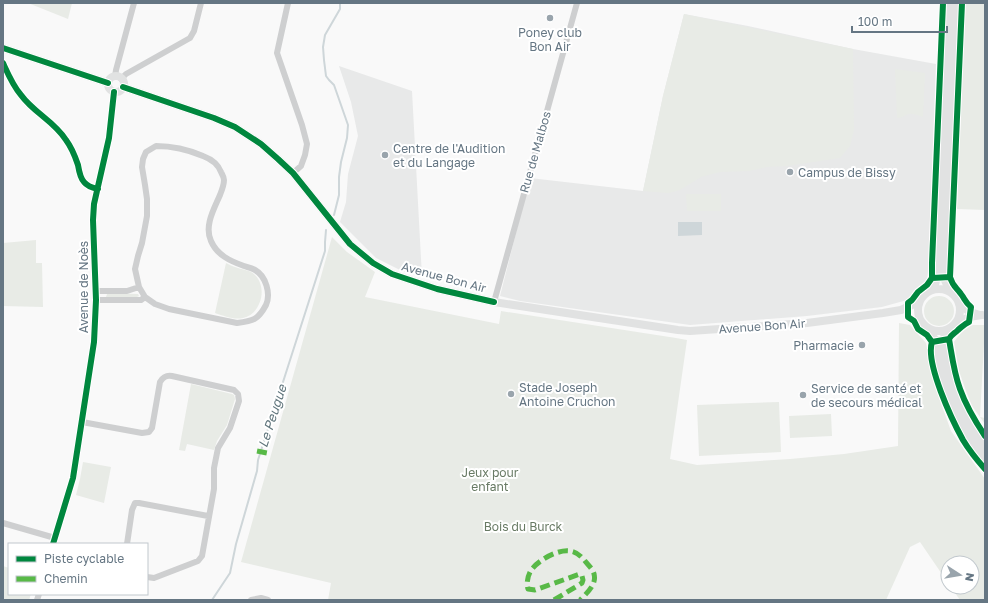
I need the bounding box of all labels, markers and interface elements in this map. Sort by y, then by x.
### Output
scale bar [852,8,947,34]
marker: Poney club Bon Air [545,13,555,23]
text: 100 m [858,14,892,29]
place label: Poney club Bon Air [518,25,582,54]
street label: Rue de Malbos [516,109,554,195]
place label: Centre de l'Audition et du Langage [393,141,505,170]
marker: Centre de l'Audition et du Langage [380,150,390,160]
place label: Campus de Bissy [798,165,896,180]
marker: Campus de Bissy [785,167,795,177]
street label: Avenue de Noès [76,241,91,333]
street label: Avenue Bon Air [400,259,488,296]
street label: Avenue Bon Air [718,315,806,337]
place label: Pharmacie [793,338,854,353]
marker: Pharmacie [857,340,867,350]
place label: Stade Joseph Antoine Cruchon [519,380,615,409]
water label: Le Peugue [254,381,290,450]
place label: Service de santé et de secours médical [811,381,922,410]
marker: Stade Joseph Antoine Cruchon [506,389,516,399]
marker: Service de santé et de secours médical [798,390,808,400]
park label: Jeux pour enfant [461,465,519,494]
park label: Bois du Burck [484,519,563,534]
legend [8,543,148,595]
text: Piste cyclable [44,551,124,566]
north arrow [940,555,980,595]
text: Chemin [44,571,88,586]
text: N [963,572,977,583]

